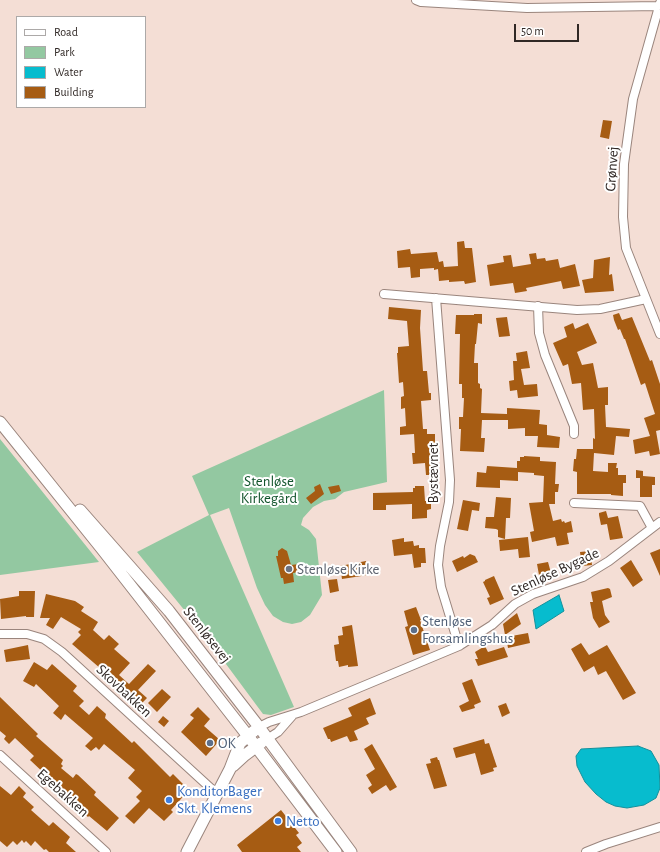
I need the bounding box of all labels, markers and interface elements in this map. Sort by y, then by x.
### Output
legend [16,16,146,108]
scale bar [516,16,581,42]
text: 50 m [521,25,544,37]
text: Road [54,26,78,38]
text: Park [54,46,75,58]
text: Water [54,66,83,78]
text: Building [54,86,94,98]
street label: Grønvej [601,146,623,192]
street label: Bystævnet [424,443,442,503]
park label: Stenløse Kirkegård [241,472,297,507]
street label: Stenløse Bygade [508,544,602,600]
place label: Stenløse Kirke [297,560,380,578]
marker: Stenløse Kirke [284,564,294,574]
street label: Stenløsevej [179,603,235,667]
place label: Stenløse Forsamlingshus [422,612,513,647]
marker: Stenløse Forsamlingshus [409,625,419,635]
street label: Skovbakken [92,661,156,721]
place label: OK [218,734,236,752]
marker: OK [205,738,215,748]
street label: Egebakken [33,765,93,821]
place label: KonditorBager Skt. Klemens [177,782,262,817]
marker: KonditorBager Skt. Klemens [164,795,174,805]
place label: Netto [286,812,320,830]
marker: Netto [273,816,283,826]

